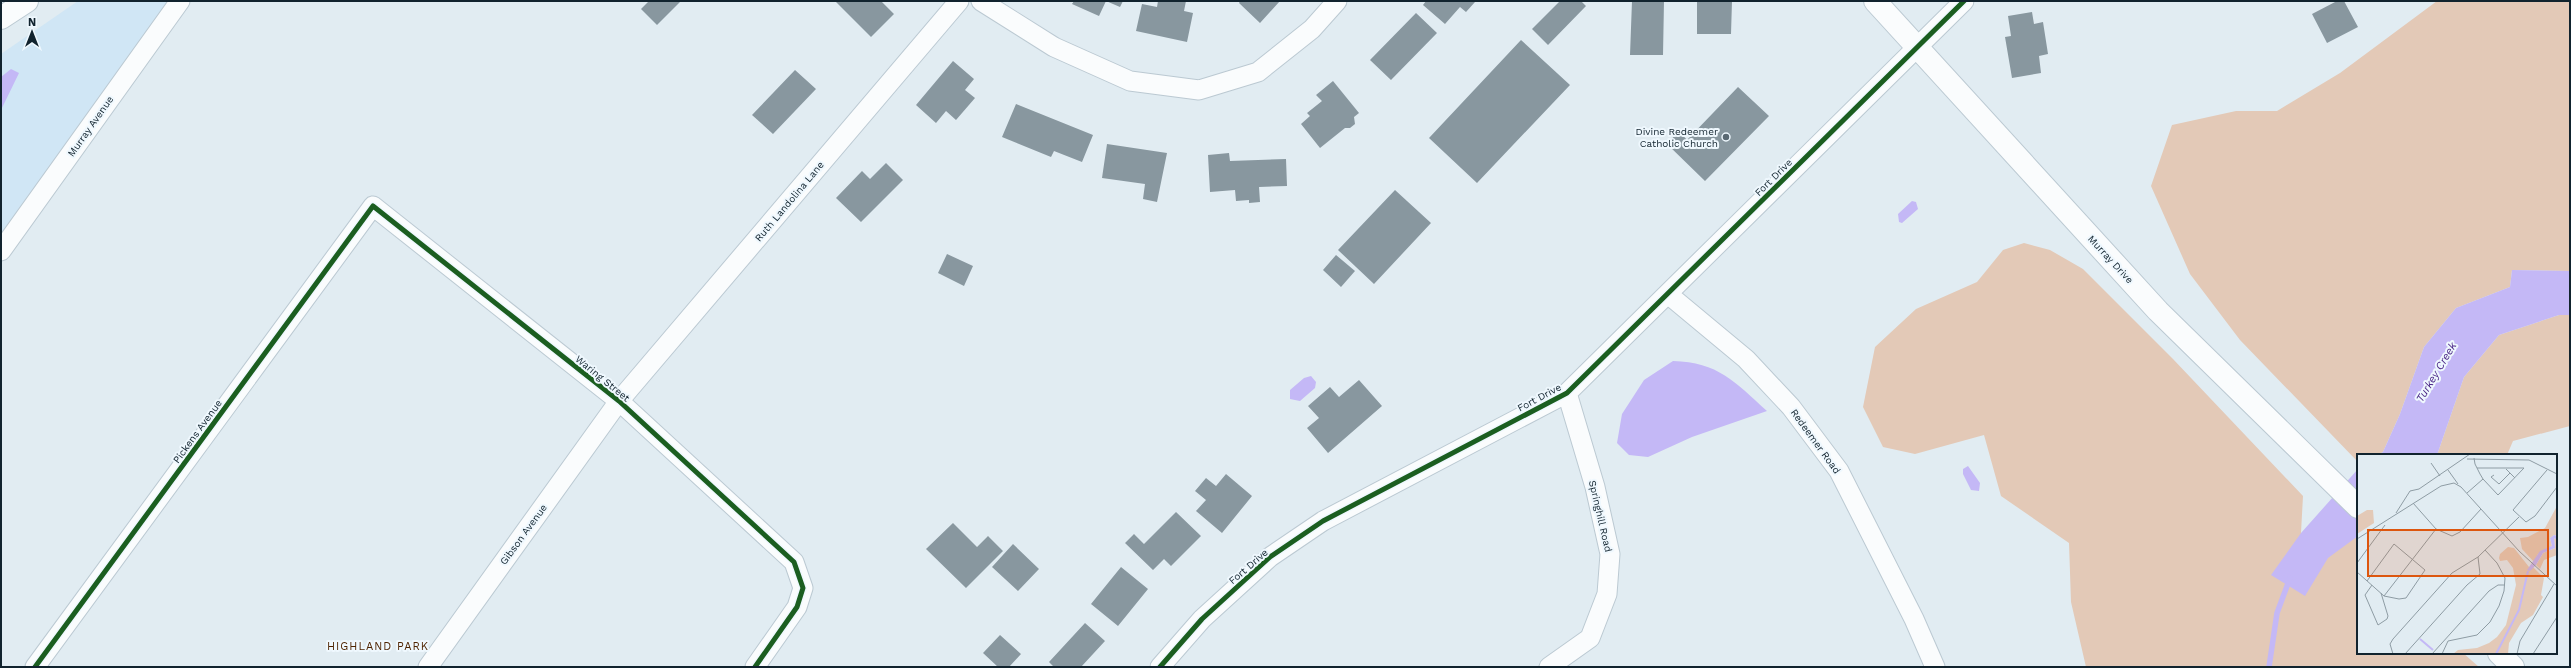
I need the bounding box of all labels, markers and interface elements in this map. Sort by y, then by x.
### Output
north arrow [12,12,52,52]
text: N [28,16,36,29]
street label: Murray Avenue [65,94,115,159]
place label: Divine Redeemer Catholic Church [1636,126,1718,149]
marker: Divine Redeemer Catholic Church [1721,132,1731,142]
street label: Fort Drive [1753,156,1794,198]
street label: Ruth Landolina Lane [753,159,826,244]
street label: Murray Drive [2086,233,2136,286]
water label: Turkey Creek [2413,339,2460,405]
street label: Waring Street [573,353,633,404]
street label: Fort Drive [1516,381,1563,414]
street label: Pickens Avenue [171,397,224,465]
street label: Redeemer Road [1789,407,1843,476]
inset map [2357,454,2557,654]
street label: Springhill Road [1587,479,1614,553]
street label: Gibson Avenue [498,502,549,567]
street label: Fort Drive [1227,546,1270,586]
district label: HIGHLAND PARK [327,640,429,653]

